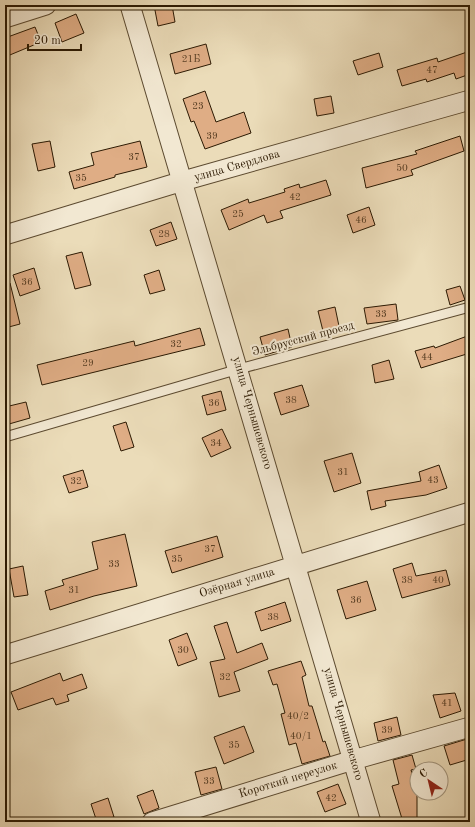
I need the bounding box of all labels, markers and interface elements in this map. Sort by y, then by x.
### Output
scale bar [28,26,81,52]
text: 20 m [34,35,61,47]
house number: 21Б [182,54,200,64]
house number: 47 [426,65,438,75]
house number: 23 [192,101,204,111]
house number: 39 [206,131,218,141]
street label: улица Свердлова [193,148,281,184]
house number: 37 [128,152,140,162]
house number: 50 [396,163,408,173]
house number: 35 [75,173,87,183]
house number: 42 [289,192,301,202]
house number: 25 [232,209,244,219]
house number: 46 [355,215,367,225]
house number: 28 [158,229,170,239]
house number: 36 [21,277,33,287]
house number: 33 [375,309,387,319]
street label: Эльбрусский проезд [251,320,355,358]
house number: 32 [170,339,182,349]
house number: 44 [421,352,433,362]
street label: улица Чернышевского [230,355,274,471]
house number: 29 [82,358,94,368]
house number: 38 [285,395,297,405]
house number: 36 [208,398,220,408]
house number: 34 [210,438,222,448]
house number: 31 [337,467,349,477]
house number: 43 [427,475,439,485]
house number: 32 [70,476,82,486]
house number: 37 [204,544,216,554]
house number: 35 [171,554,183,564]
house number: 33 [108,559,120,569]
street label: Озёрная улица [198,566,276,600]
house number: 38 [401,575,413,585]
house number: 40 [432,575,444,585]
house number: 31 [68,585,80,595]
house number: 36 [350,595,362,605]
house number: 38 [267,612,279,622]
house number: 30 [177,645,189,655]
street label: улица Чернышевского [321,666,365,782]
house number: 32 [219,672,231,682]
house number: 41 [441,698,453,708]
house number: 40/2 [287,711,309,721]
house number: 39 [381,725,393,735]
house number: 40/1 [290,731,312,741]
house number: 35 [228,740,240,750]
street label: Короткий переулок [237,759,339,801]
north arrow [409,761,449,801]
text: С [418,767,430,781]
house number: 33 [203,776,215,786]
house number: 42 [325,793,337,803]

